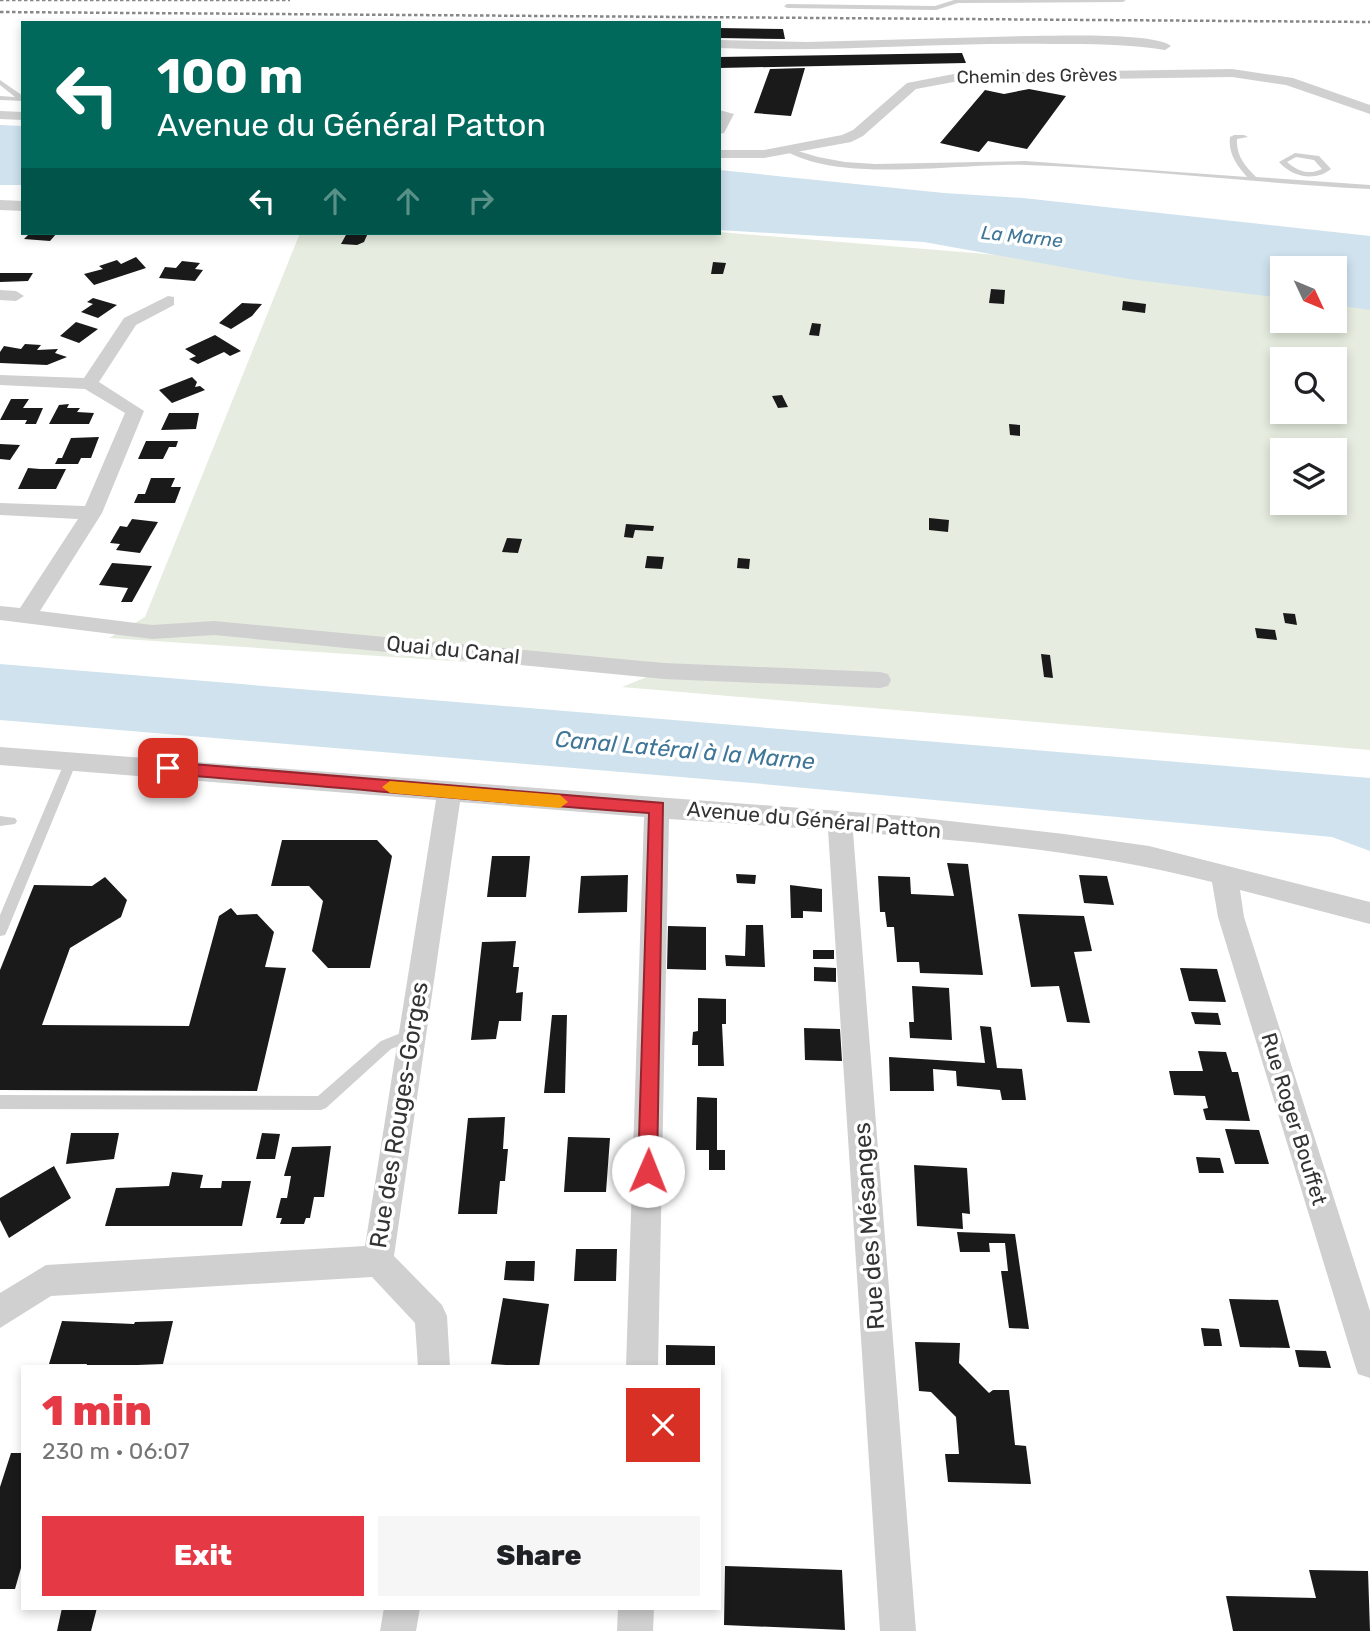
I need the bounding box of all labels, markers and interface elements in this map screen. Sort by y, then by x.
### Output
text: 100 m [157,47,303,105]
icon: left [42,49,133,140]
street label: Chemin des Grèves [956,64,1118,88]
text: Avenue du Général Patton [157,106,546,144]
icon: left [243,182,281,220]
icon: ahead [316,182,354,220]
icon: ahead [389,182,427,220]
icon: right [462,182,500,220]
water label: La Marne [980,221,1064,252]
north arrow [1270,256,1348,332]
map controls [1270,256,1347,515]
button: search [1270,347,1347,424]
button: layers [1270,438,1347,515]
street label: Quai du Canal [385,630,521,669]
water label: Canal Latéral à la Marne [554,725,816,775]
pin [138,738,198,798]
icon: arrive [149,749,187,787]
street label: Avenue du Général Patton [686,796,942,843]
street label: Rue des Rouges-Gorges [364,980,434,1250]
street label: Rue Roger Bouffet [1256,1030,1333,1208]
street label: Rue des Mésanges [848,1121,890,1331]
position arrow [611,1134,685,1208]
text: 1 min [42,1386,152,1436]
button: close [626,1388,700,1462]
text: 230 m · 06:07 [42,1437,190,1465]
button: Exit [42,1516,364,1596]
button: Share [378,1516,700,1596]

